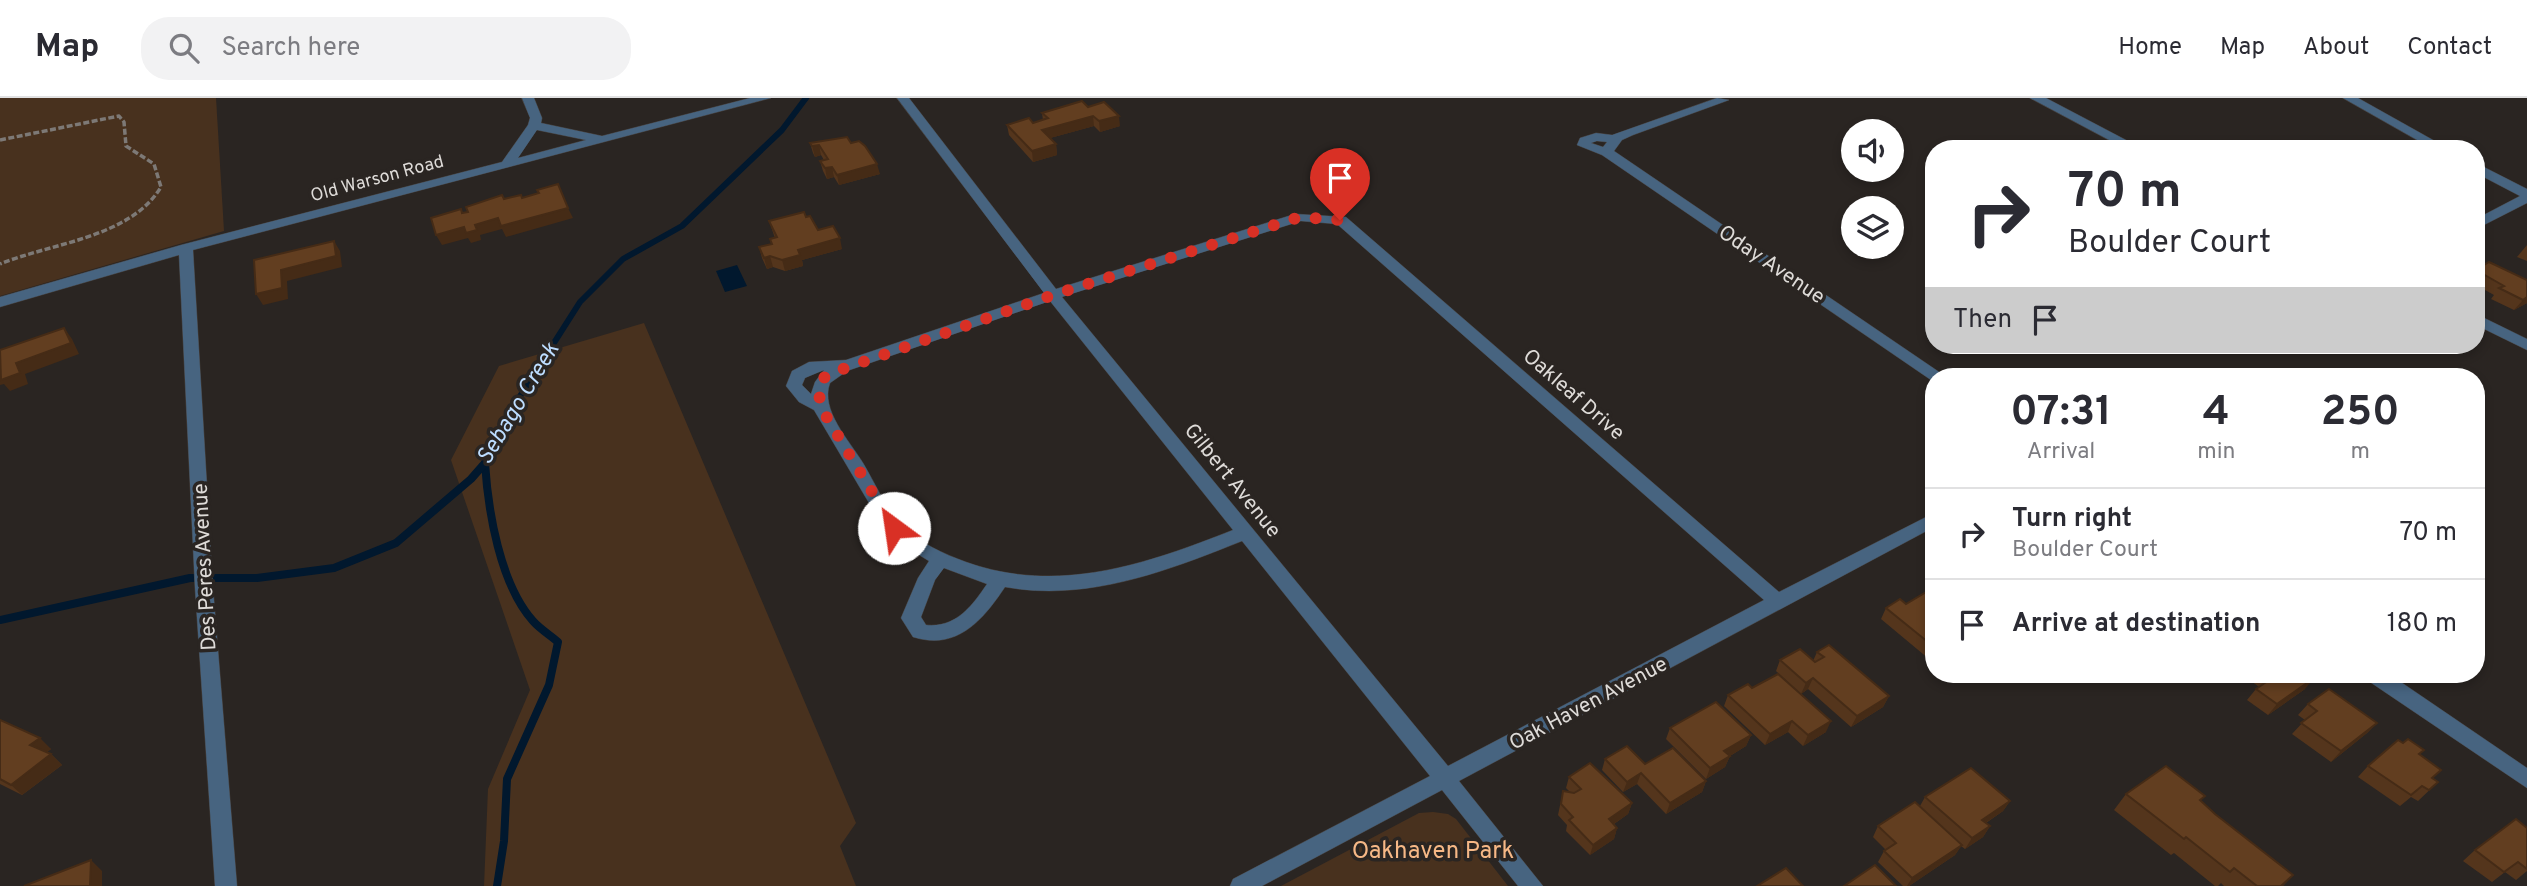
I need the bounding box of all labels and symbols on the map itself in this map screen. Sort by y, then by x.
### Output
pin [1310,148,1370,220]
street label: Old Warson Road [308,151,447,208]
street label: Oday Avenue [1712,220,1830,311]
water label: Sebago Creek [471,338,567,471]
street label: Oakleaf Drive [1516,343,1630,447]
street label: Gilbert Avenue [1177,418,1286,544]
street label: Des Peres Avenue [188,482,223,651]
position arrow [857,491,931,565]
street label: Oak Haven Avenue [1505,651,1672,757]
park label: Oakhaven Park [1352,837,1514,867]

